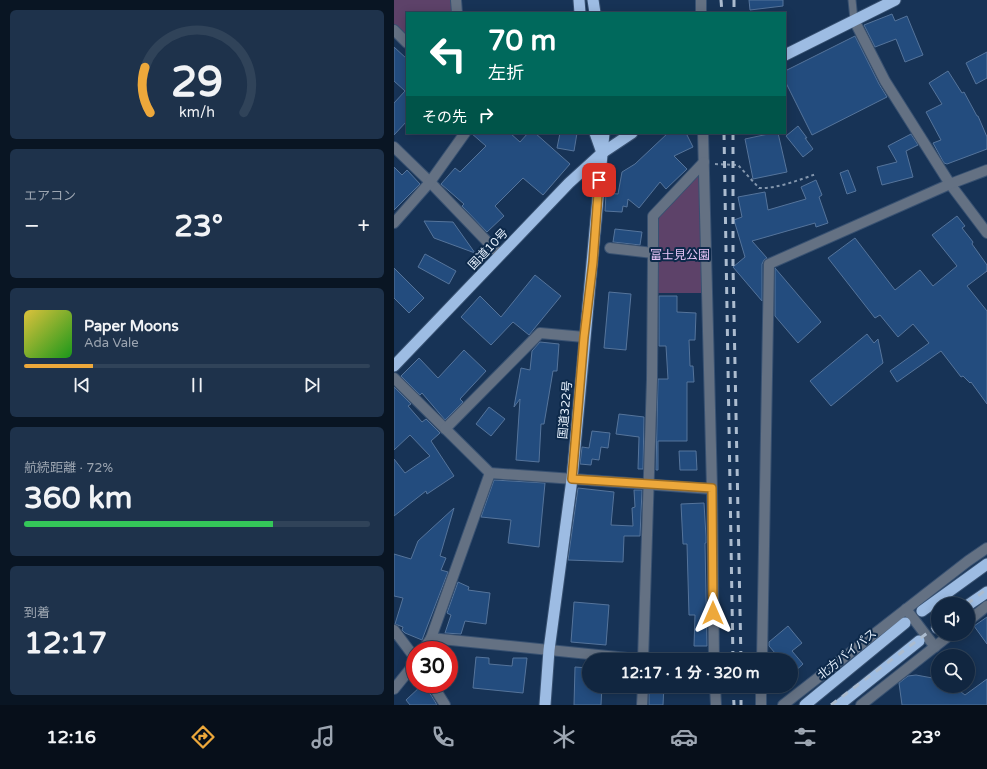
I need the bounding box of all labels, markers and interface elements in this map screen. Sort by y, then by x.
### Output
text: 70 m [488,24,556,58]
icon: left [422,28,474,80]
text: 29 [171,57,223,107]
text: 左折 [488,62,524,84]
text: km/h [179,103,215,120]
icon: right [475,104,497,126]
text: その先 [422,108,467,126]
pin [582,163,616,197]
icon: arrive [588,169,610,191]
text: エアコン [24,188,76,204]
text: 23° [174,208,223,245]
text: − [24,213,40,239]
text: + [358,213,370,239]
street label: 国道10号 [465,226,511,272]
park label: 富士見公園 [650,248,710,262]
text: Paper Moons [84,317,179,335]
text: Ada Vale [84,335,139,351]
icon: previous [71,374,93,396]
icon: pause [186,374,208,396]
icon: next [301,374,323,396]
street label: 国道322号 [555,380,575,440]
text: 航続距離 · 72% [24,460,113,476]
text: 360 km [24,480,132,517]
position arrow [692,592,734,634]
map controls [931,597,975,693]
button: sound [931,597,975,641]
text: 到着 [24,605,50,621]
text: 12:17 [24,625,107,662]
street label: 北方バイパス [815,626,879,682]
speed limit sign: 30 [406,641,458,693]
button: search [931,649,975,693]
text: 12:17 · 1 分 · 320 m [620,664,760,682]
icon: directions [189,723,217,751]
icon: music [309,723,337,751]
icon: phone [429,723,457,751]
icon: climate [550,723,578,751]
icon: car [670,723,698,751]
icon: filters [791,723,819,751]
text: 12:16 [46,726,96,748]
text: 23° [911,726,941,748]

